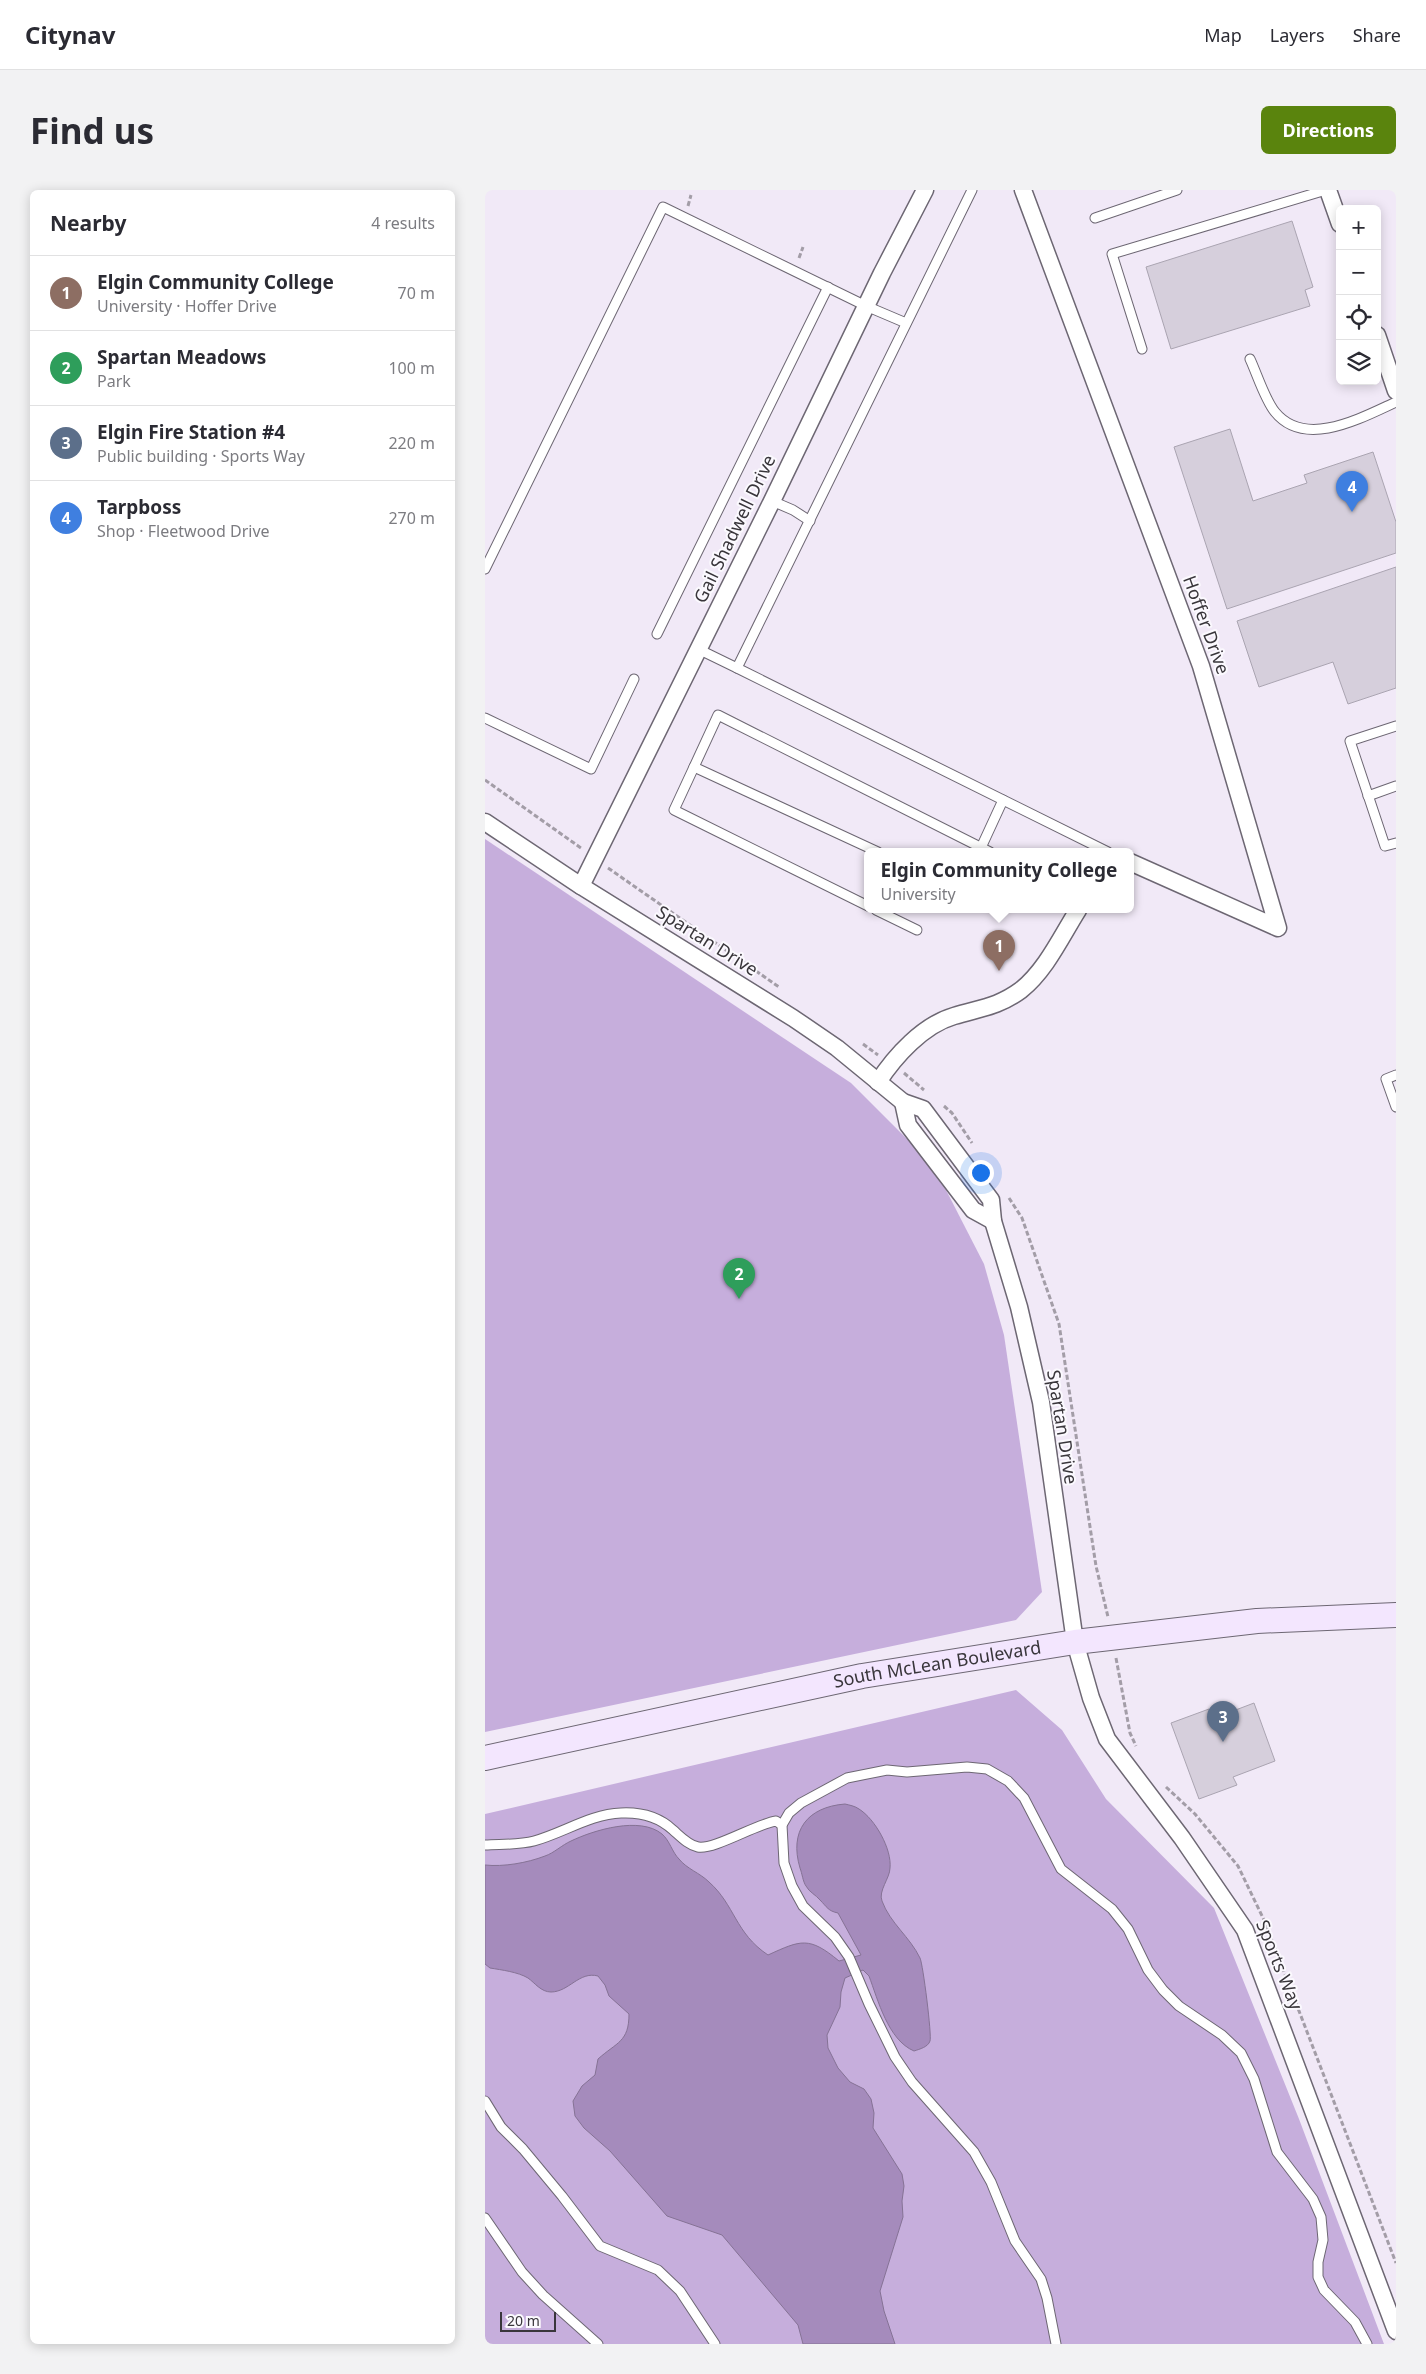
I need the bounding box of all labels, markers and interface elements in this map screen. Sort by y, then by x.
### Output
text: Citynav [25,18,115,51]
text: Map [1204,23,1242,47]
text: Layers [1270,23,1325,47]
text: Share [1353,23,1401,47]
button: Directions [1261,106,1396,154]
text: Find us [30,107,154,154]
map controls [1336,205,1381,385]
button: + [1336,205,1381,250]
text: Nearby [50,209,126,237]
text: 4 results [371,212,435,234]
button: − [1336,250,1381,295]
text: Elgin Community College [97,269,334,295]
text: 1 [61,282,71,304]
text: 70 m [398,282,435,304]
text: University · Hoffer Drive [97,295,277,317]
button: locate [1336,295,1381,340]
button: layers [1336,340,1381,385]
text: Spartan Meadows [97,344,266,370]
text: 2 [61,357,71,379]
text: 100 m [388,357,435,379]
text: Park [97,370,131,392]
text: Elgin Fire Station #4 [97,419,285,445]
text: 3 [61,432,71,454]
text: 220 m [388,432,435,454]
text: Public building · Sports Way [97,445,305,467]
street label: Gail Shadwell Drive [688,450,780,607]
pin: 4 [1336,471,1368,512]
text: Tarpboss [97,494,181,520]
text: 4 [61,507,71,529]
text: 270 m [388,507,435,529]
text: Shop · Fleetwood Drive [97,520,270,542]
street label: Hoffer Drive [1178,572,1236,677]
popup [864,848,1134,913]
text: Elgin Community College [881,857,1117,883]
text: University [881,883,956,905]
street label: Spartan Drive [652,899,763,981]
pin: 1 [983,930,1015,971]
your location [968,1160,994,1186]
pin: 2 [723,1258,755,1299]
street label: Spartan Drive [1042,1368,1084,1486]
street label: South McLean Boulevard [831,1635,1043,1693]
pin: 3 [1207,1701,1239,1742]
street label: Sports Way [1251,1916,1309,2014]
scale bar [500,2309,556,2332]
text: 20 m [507,2311,540,2330]

